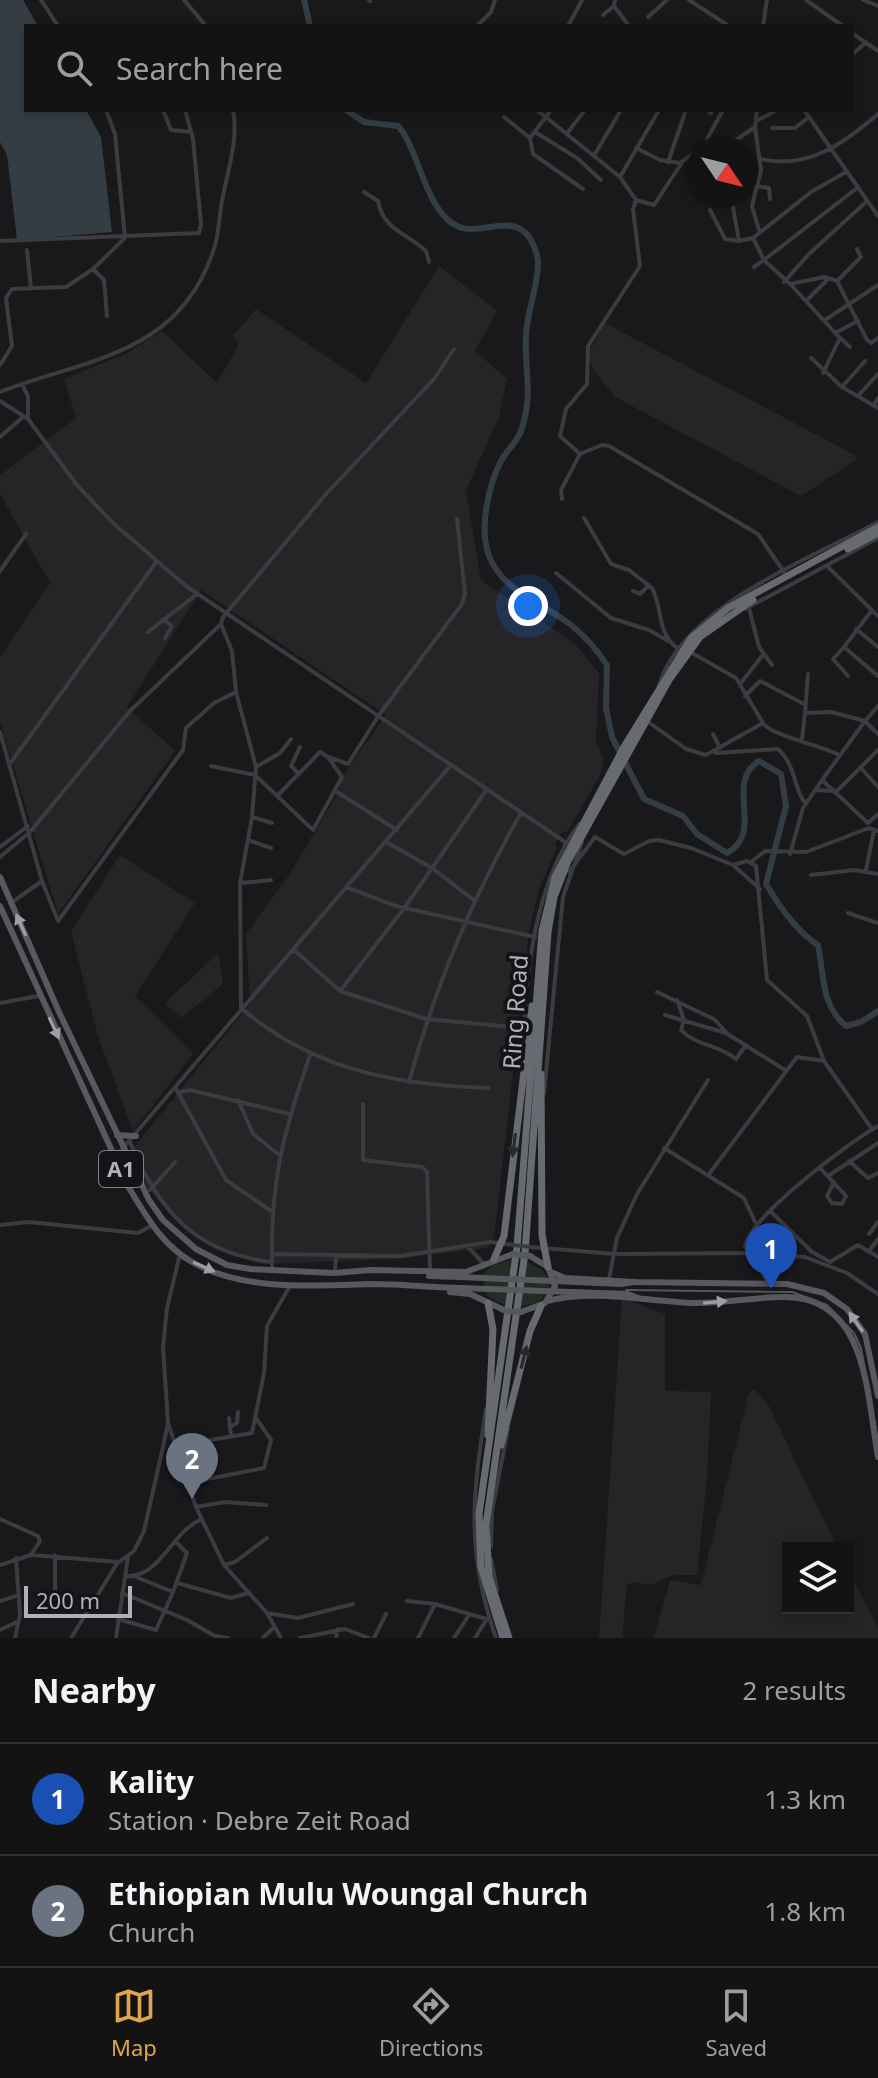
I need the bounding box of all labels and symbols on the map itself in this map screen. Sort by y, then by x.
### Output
north arrow [686,136,758,208]
your location [508,586,548,626]
one-way arrow [14,913,27,937]
street label: Ring Road [494,954,535,1070]
one-way arrow [48,1017,61,1040]
one-way arrow [507,1133,520,1158]
road number: A1 [99,1151,143,1187]
pin: 1 [745,1223,797,1289]
one-way arrow [192,1261,216,1274]
one-way arrow [703,1295,728,1308]
one-way arrow [849,1312,864,1333]
one-way arrow [518,1345,531,1370]
pin: 2 [166,1433,218,1499]
scale bar [24,1582,132,1618]

